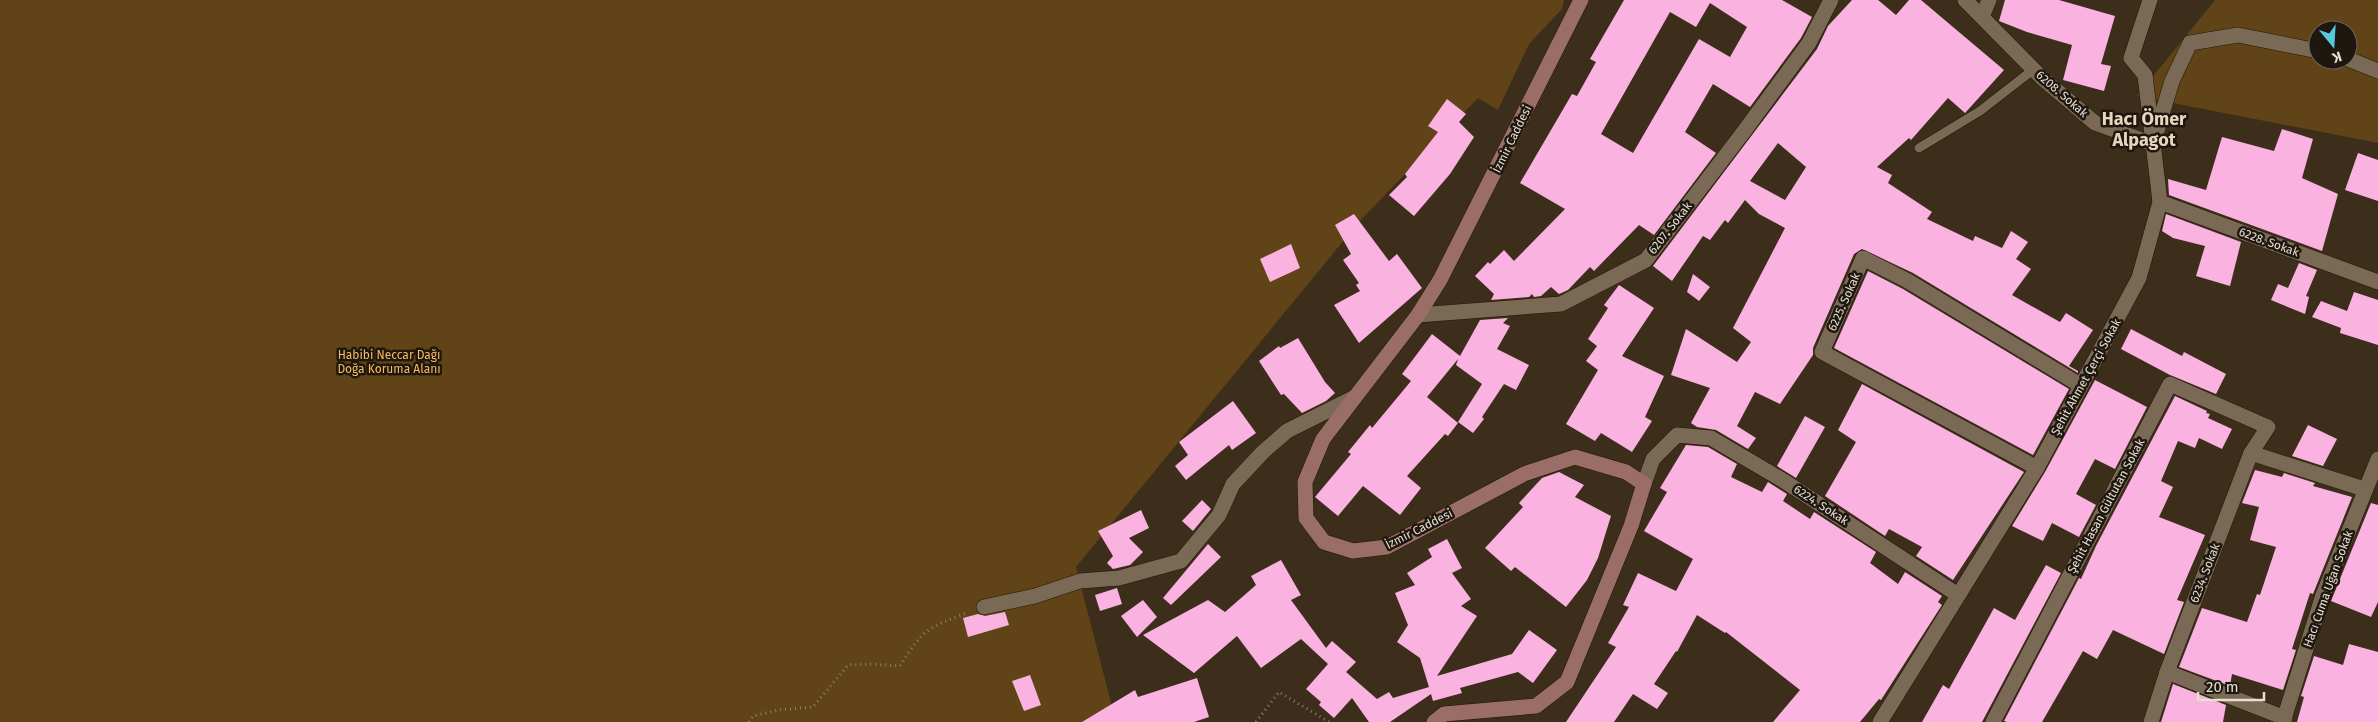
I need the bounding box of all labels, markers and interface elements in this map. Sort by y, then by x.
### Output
north arrow [2308,20,2358,70]
text: K [2329,47,2344,67]
street label: 6208. Sokak [2033,68,2091,121]
street label: İzmir Caddesi [1489,103,1534,175]
district label: Hacı Ömer Alpagot [2102,108,2187,151]
street label: 6207. Sokak [1645,199,1695,257]
street label: 6228. Sokak [2237,225,2302,260]
street label: 6225. Sokak [1825,270,1863,333]
street label: Şehit Ahmet Çerçi Sokak [2048,316,2124,438]
park label: Habibi Neccar Dağı Doğa Koruma Alanı [337,348,441,376]
street label: Şehit Hasan Gültutan Sokak [2065,436,2148,576]
street label: 6224. Sokak [1791,482,1852,528]
street label: İzmir Caddesi [1383,505,1455,552]
street label: Hacı Cuma Uğan Sokak [2300,528,2356,649]
street label: 6234. Sokak [2187,540,2223,605]
scale bar [2198,670,2264,702]
text: 20 m [2206,678,2239,696]

